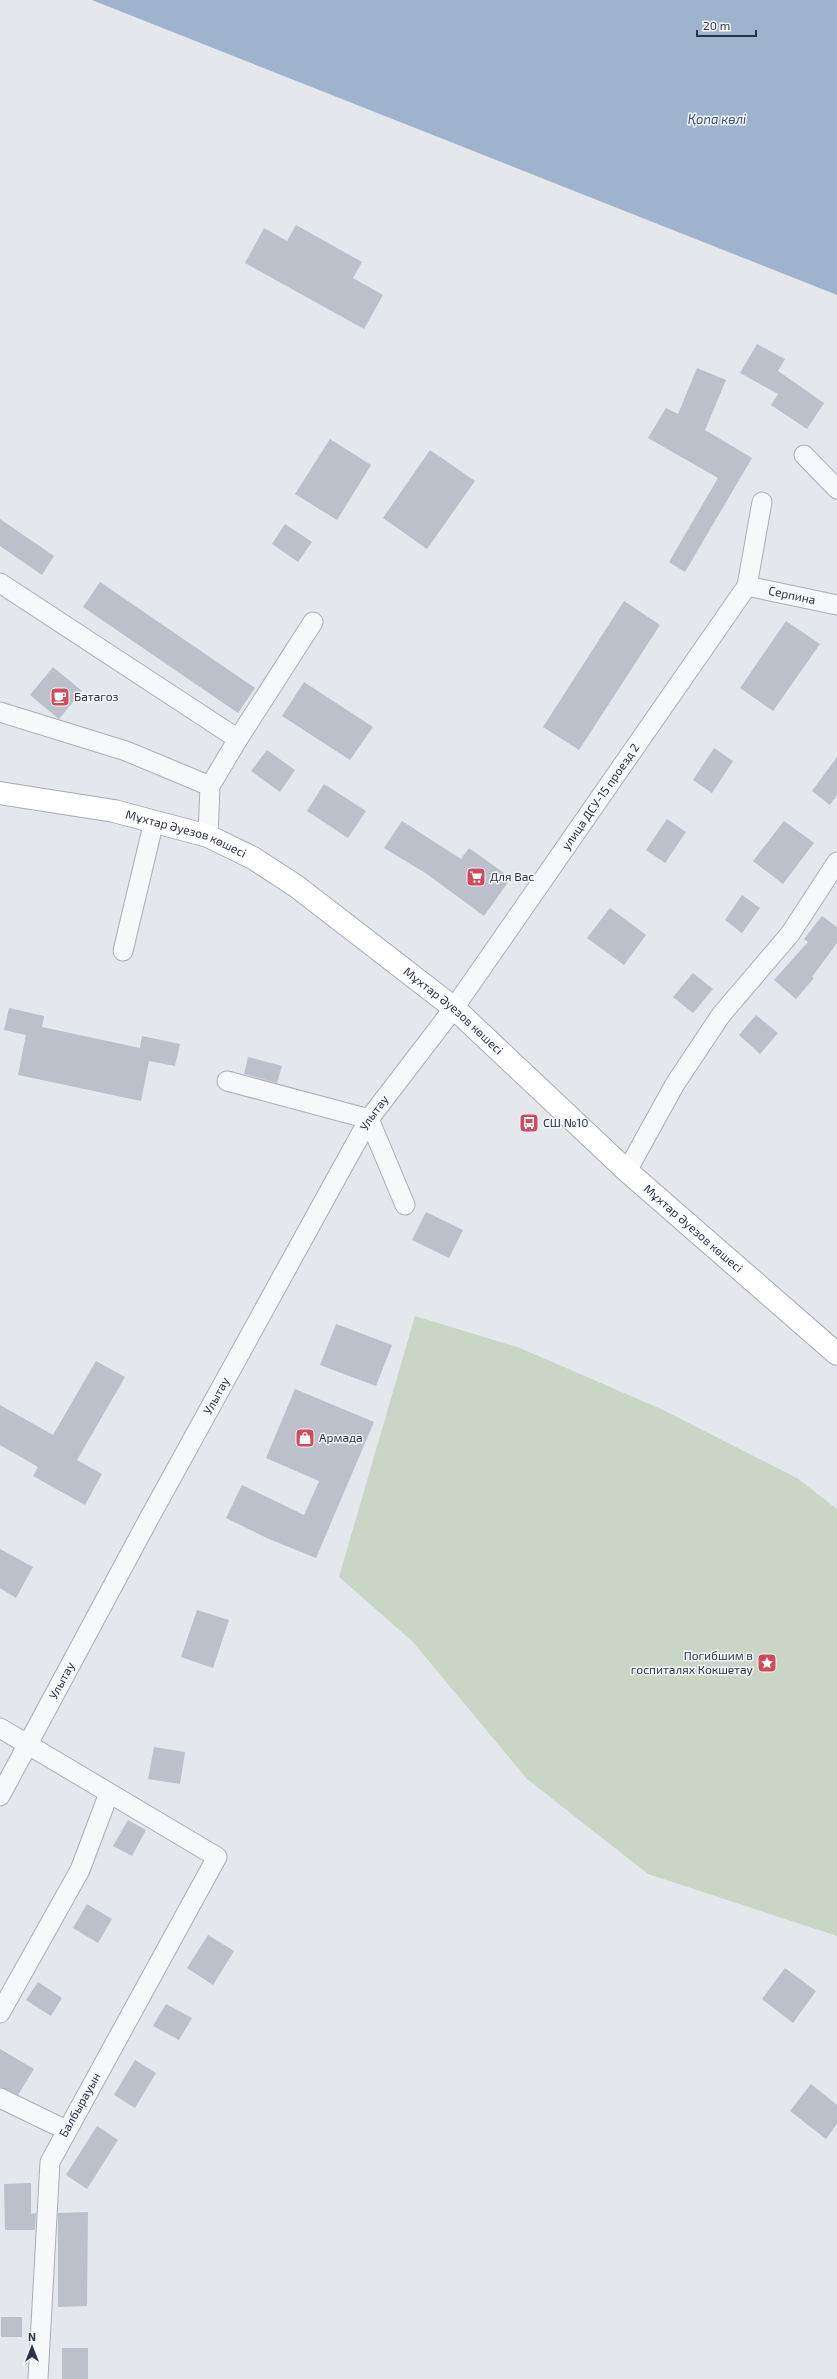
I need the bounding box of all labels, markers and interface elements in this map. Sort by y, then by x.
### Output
scale bar [697,12,756,38]
text: 20 m [703,18,730,32]
water label: Қопа көлі [688,111,746,127]
street label: Серпина [767,583,817,606]
cafe icon: Батагоз [49,686,71,708]
place label: Батагоз [74,689,119,703]
street label: улица ДСУ-15 проезд 2 [558,740,642,853]
street label: Мұхтар Әуезов көшесі [124,806,249,860]
supermarket icon: Для Вас [465,866,487,888]
place label: Для Вас [490,869,534,883]
street label: Мұхтар Әуезов көшесі [401,964,507,1057]
street label: Улытау [356,1091,392,1133]
bus stop icon: СШ №10 [518,1112,540,1134]
place label: СШ №10 [543,1115,589,1129]
street label: Мұхтар Әуезов көшесі [641,1181,746,1275]
street label: Улытау [200,1374,233,1416]
shop icon: Армада [294,1427,316,1449]
place label: Армада [319,1430,363,1444]
place label: Погибшим в госпиталях Кокшетау [631,1648,754,1677]
place icon: Погибшим в госпиталях Кокшетау [756,1652,778,1674]
street label: Улытау [45,1659,78,1701]
street label: Балбырауын [56,2070,104,2140]
north arrow [12,2327,52,2367]
text: N [28,2330,36,2343]

